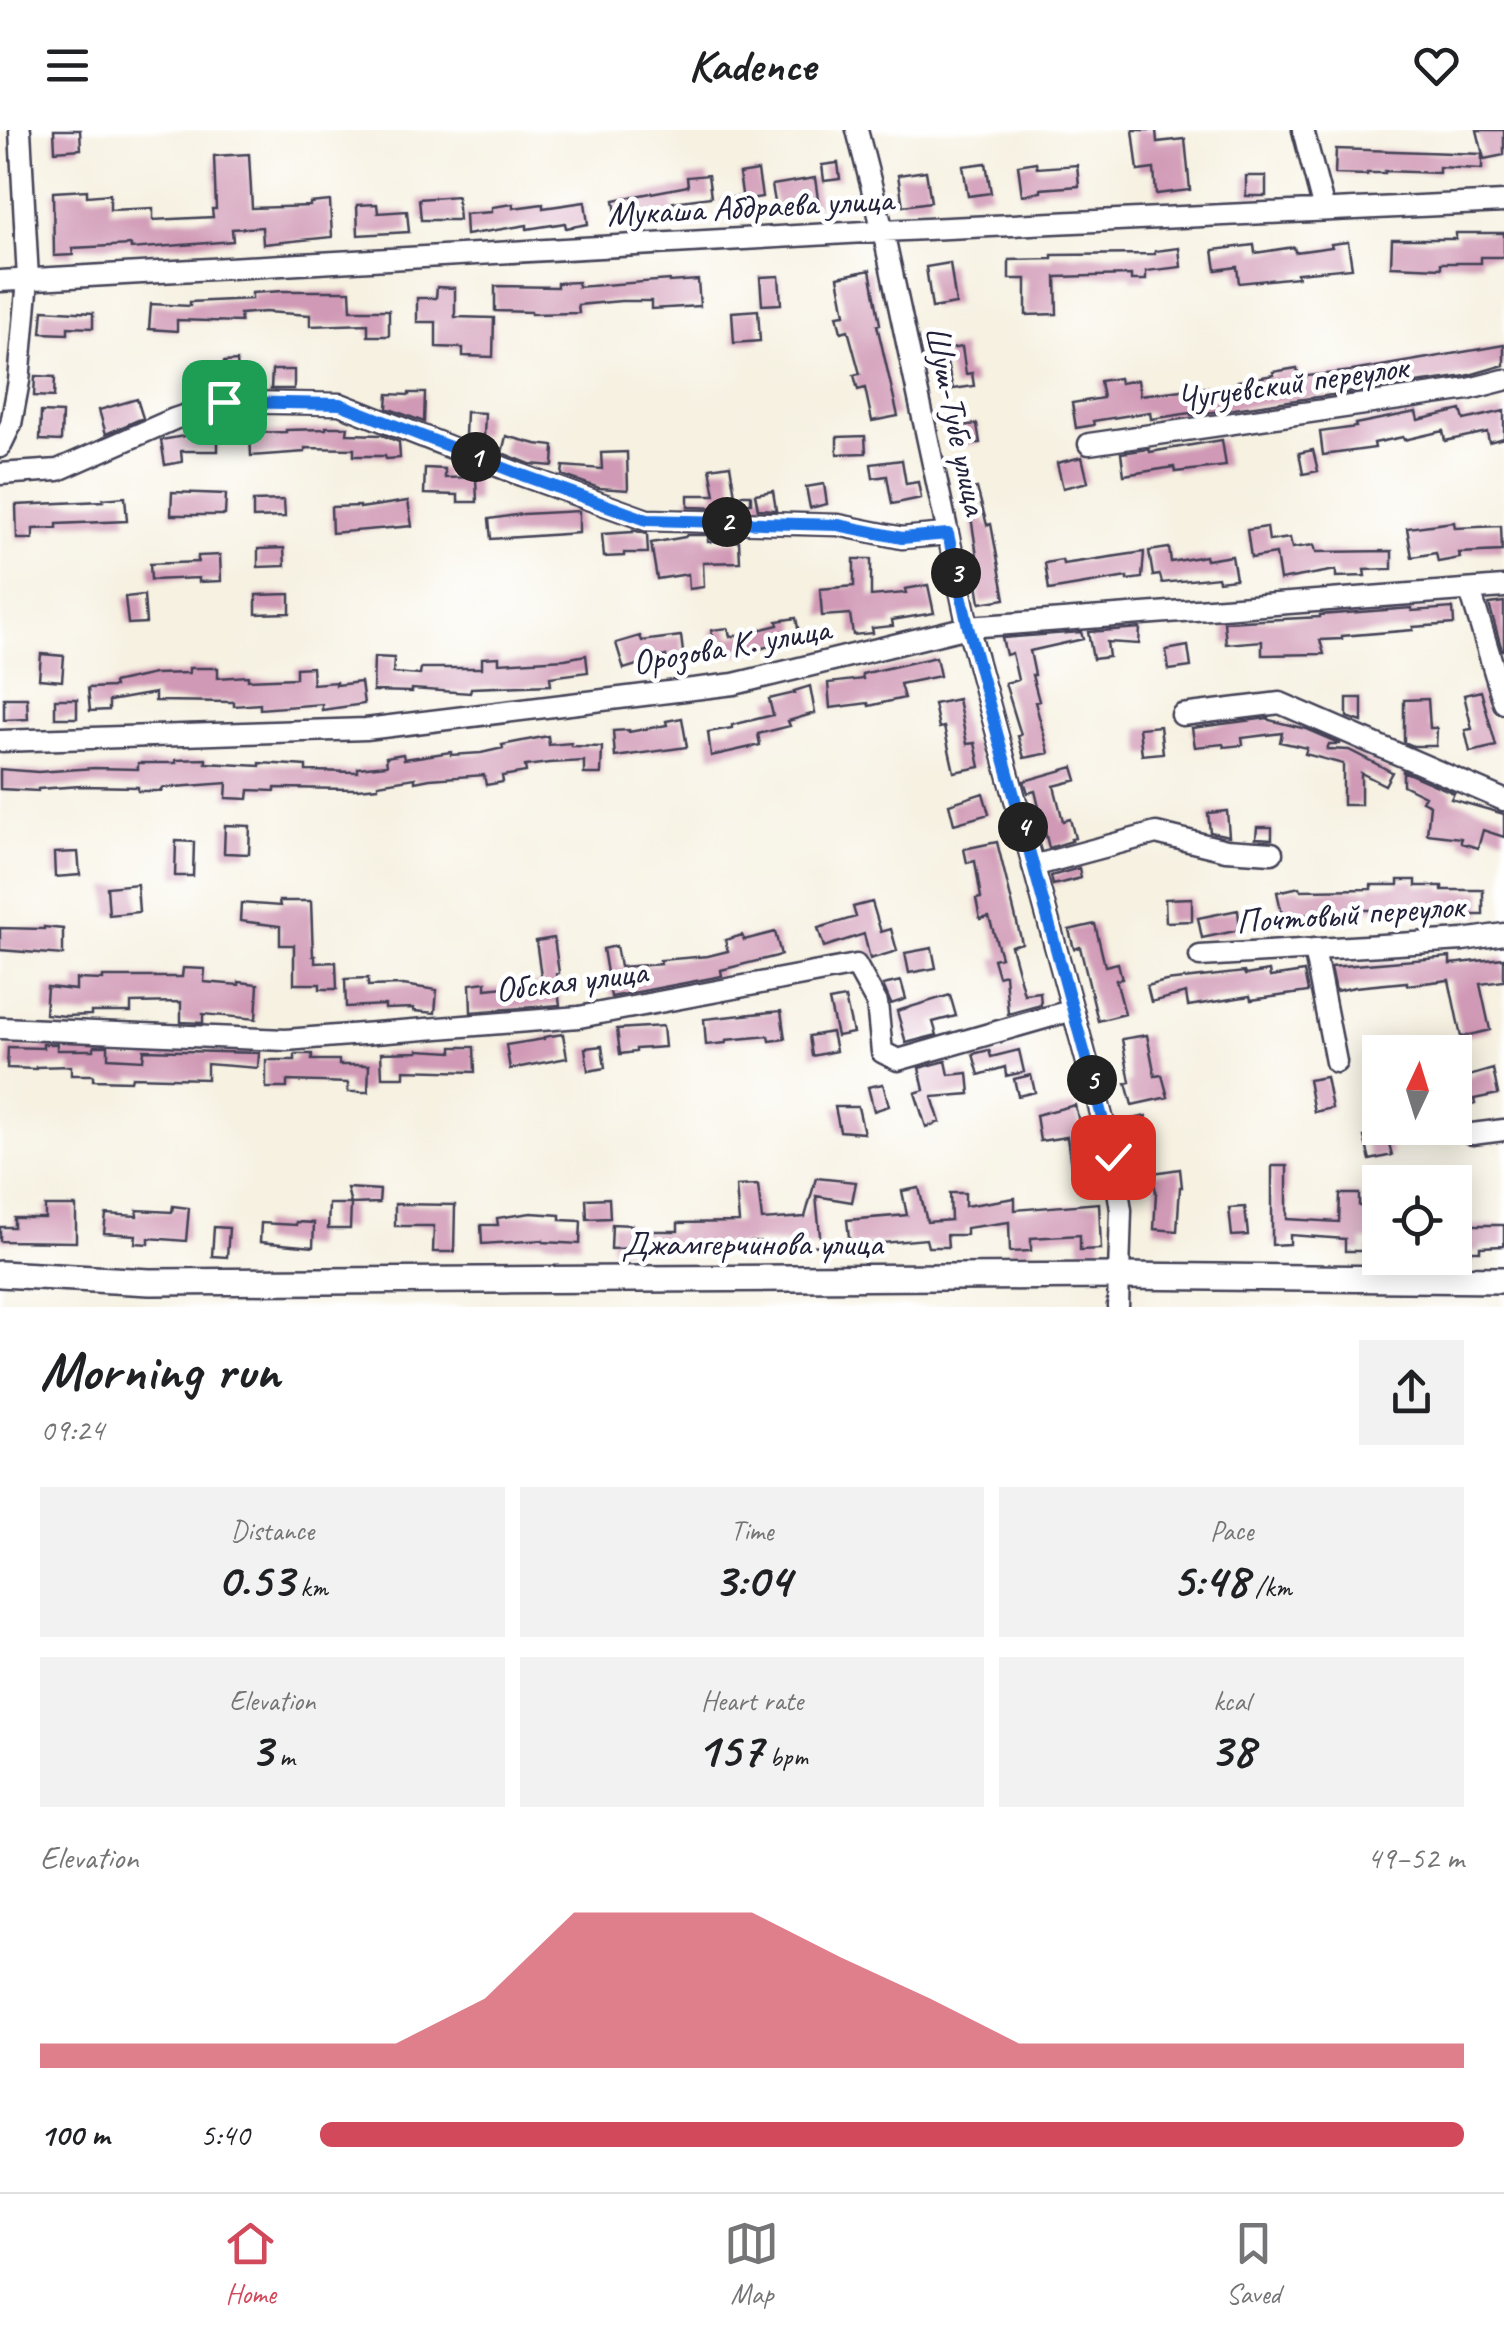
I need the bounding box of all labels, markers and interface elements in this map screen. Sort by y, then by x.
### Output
text: Kadence [688,37,816,94]
icon: menu [40,38,95,93]
icon: heart [1409,38,1464,93]
street label: Мукаша Абдраева улица [606,176,897,236]
street label: Шуш-Тубе улица [915,321,999,521]
street label: Чугуевский переулок [1174,344,1413,421]
pin [182,360,267,445]
icon: arrive [197,375,252,430]
pin: 1 [451,432,501,482]
text: 1 [470,439,482,474]
pin: 2 [702,497,752,547]
text: 2 [721,504,733,539]
pin: 3 [931,548,981,598]
text: 3 [950,555,962,590]
street label: Орозова К. улица [629,606,836,685]
pin: 4 [998,802,1048,852]
text: 4 [1017,809,1029,844]
street label: Почтовый переулок [1235,883,1468,944]
street label: Обская улица [493,949,651,1012]
north arrow [1362,1035,1472,1145]
map controls [1362,1035,1472,1275]
pin: 5 [1067,1055,1117,1105]
text: 5 [1086,1062,1098,1097]
pin [1071,1115,1156,1200]
icon: check [1086,1130,1141,1185]
button: locate [1362,1165,1472,1275]
street label: Джамгерчинова улица [622,1221,884,1266]
text: Morning run [40,1336,280,1406]
button: share [1359,1340,1464,1445]
text: 09:24 [40,1409,104,1450]
text: Distance [231,1513,314,1548]
text: Time [731,1513,773,1548]
text: Pace [1210,1513,1253,1548]
text: 0.53 [217,1548,294,1611]
text: 3:04 [713,1548,791,1611]
text: 5:48 [1172,1548,1248,1611]
text: km [294,1569,328,1604]
text: /km [1248,1569,1292,1604]
text: Elevation [229,1683,315,1718]
text: Heart rate [701,1683,803,1718]
text: kcal [1213,1683,1250,1718]
text: 3 [250,1718,272,1781]
text: 157 [696,1718,763,1781]
text: 38 [1209,1718,1254,1781]
text: m [272,1739,295,1774]
text: bpm [763,1739,808,1774]
text: Elevation [40,1837,138,1878]
text: 49–52 m [1366,1837,1464,1878]
text: 100 m [40,2114,109,2155]
text: 5:40 [200,2114,250,2155]
tab: Home [223,2216,278,2311]
tab: Map [724,2216,779,2311]
tab: Saved [1226,2216,1281,2311]

